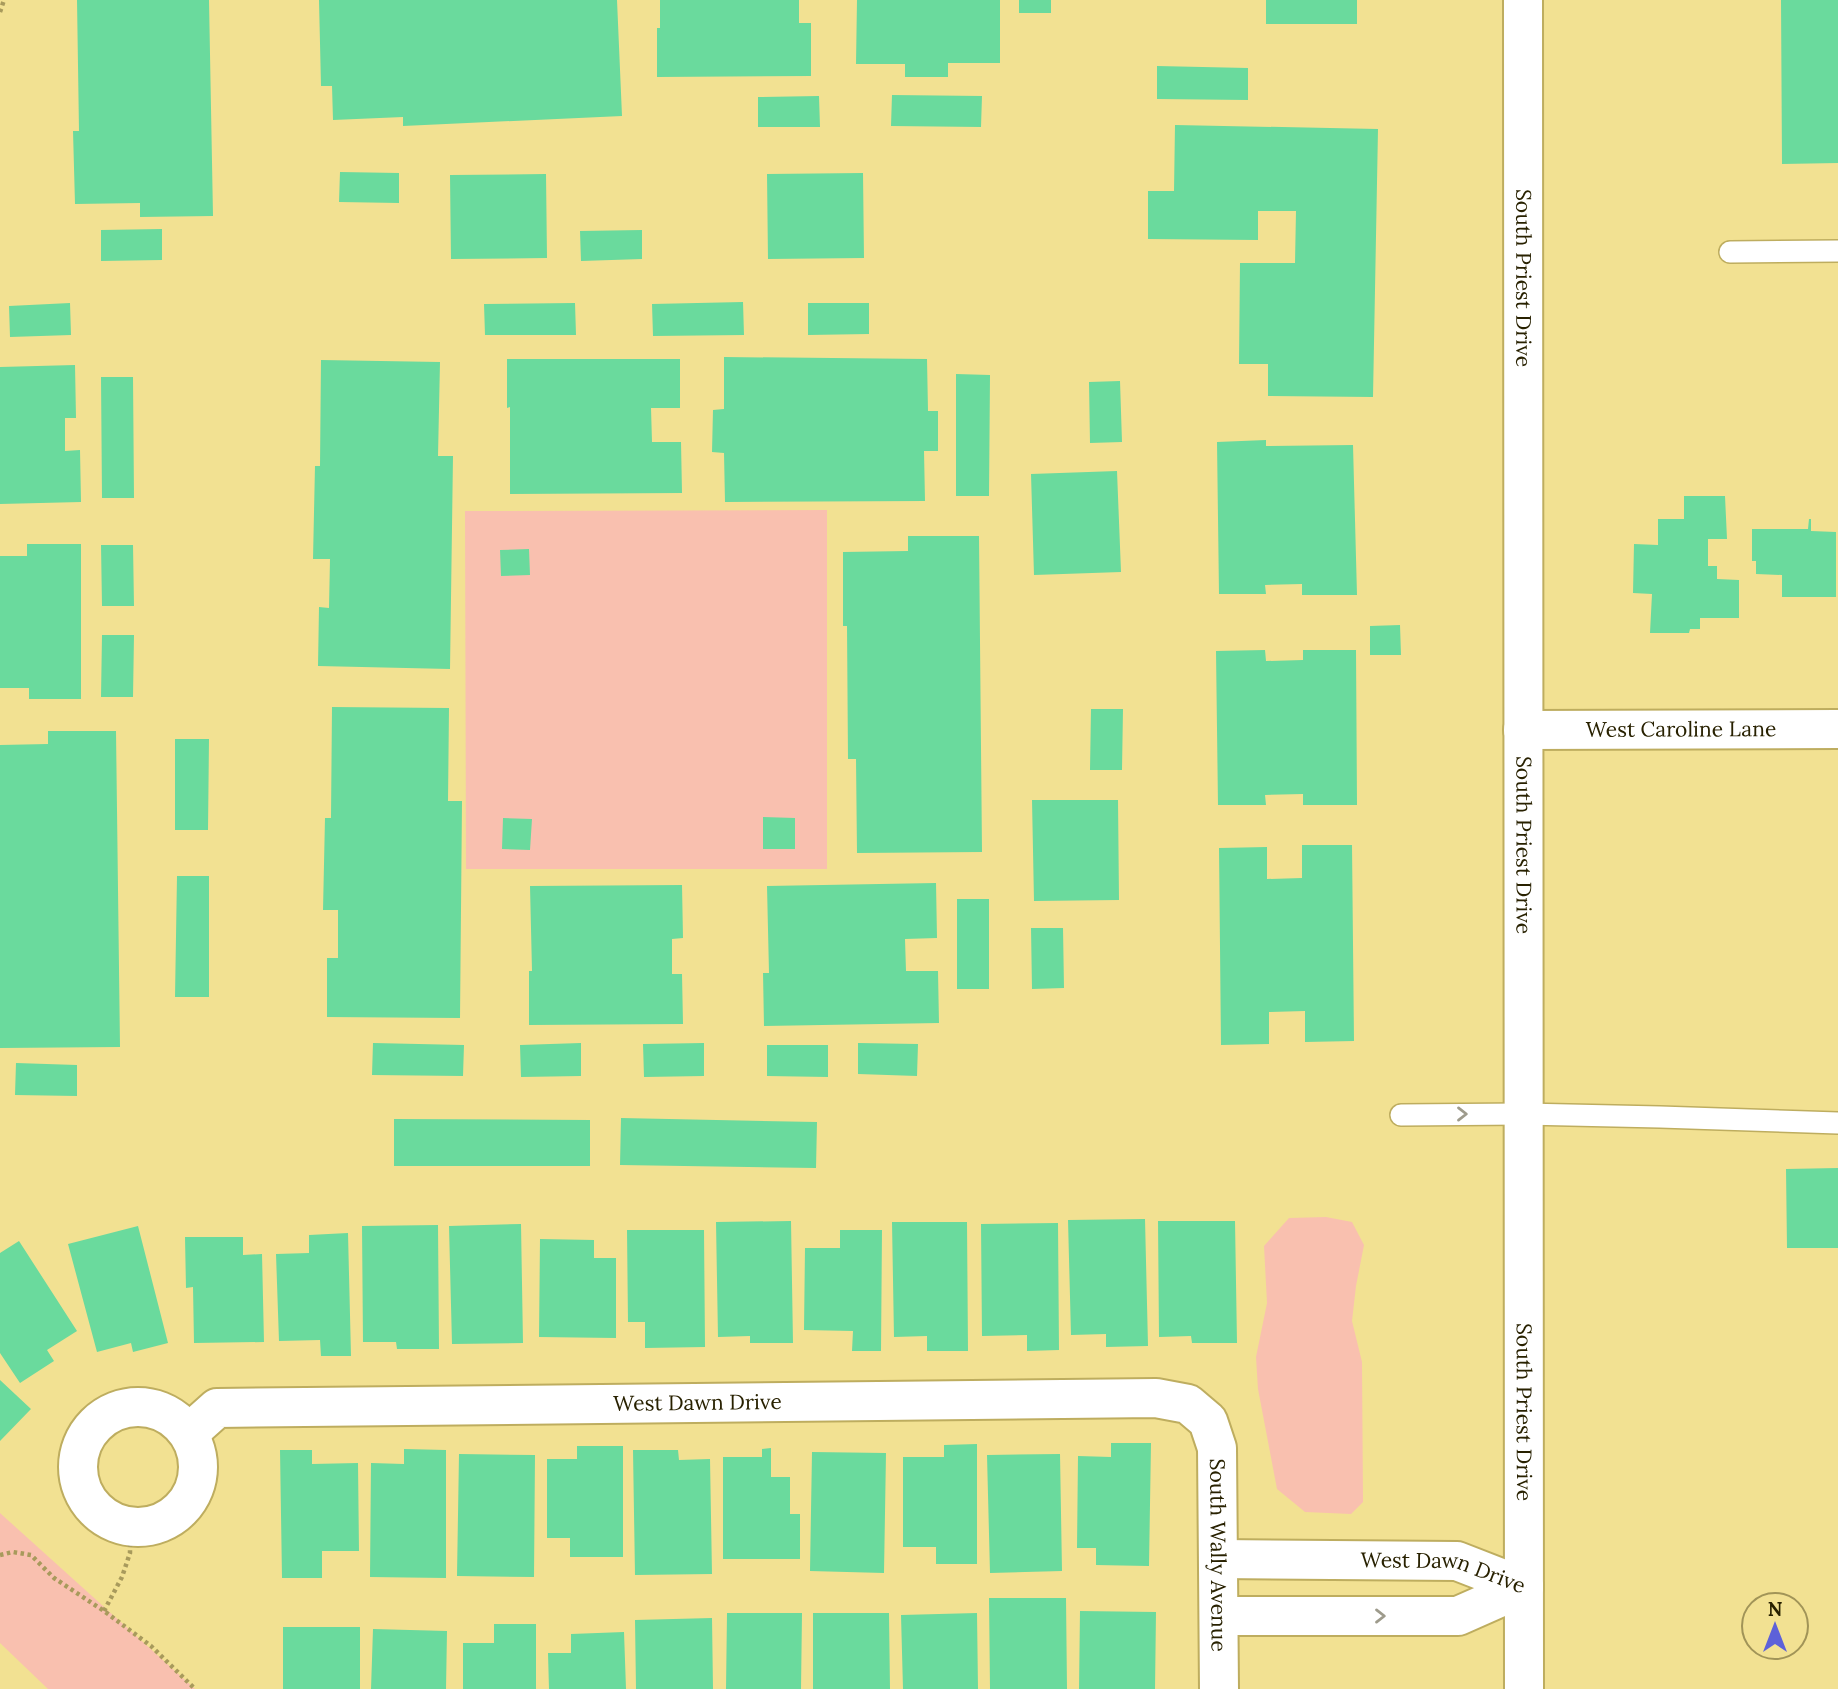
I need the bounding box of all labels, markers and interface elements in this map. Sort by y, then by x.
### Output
street label: South Priest Drive [1510,189,1537,367]
street label: West Caroline Lane [1586,715,1776,743]
street label: South Priest Drive [1510,756,1538,934]
one-way arrow [1457,1106,1468,1122]
street label: South Priest Drive [1511,1323,1538,1501]
street label: West Dawn Drive [613,1388,782,1417]
street label: South Wally Avenue [1204,1458,1233,1652]
street label: West Dawn Drive [1361,1546,1529,1599]
north arrow [1740,1591,1810,1661]
text: N [1768,1597,1783,1621]
one-way arrow [1375,1608,1385,1624]

